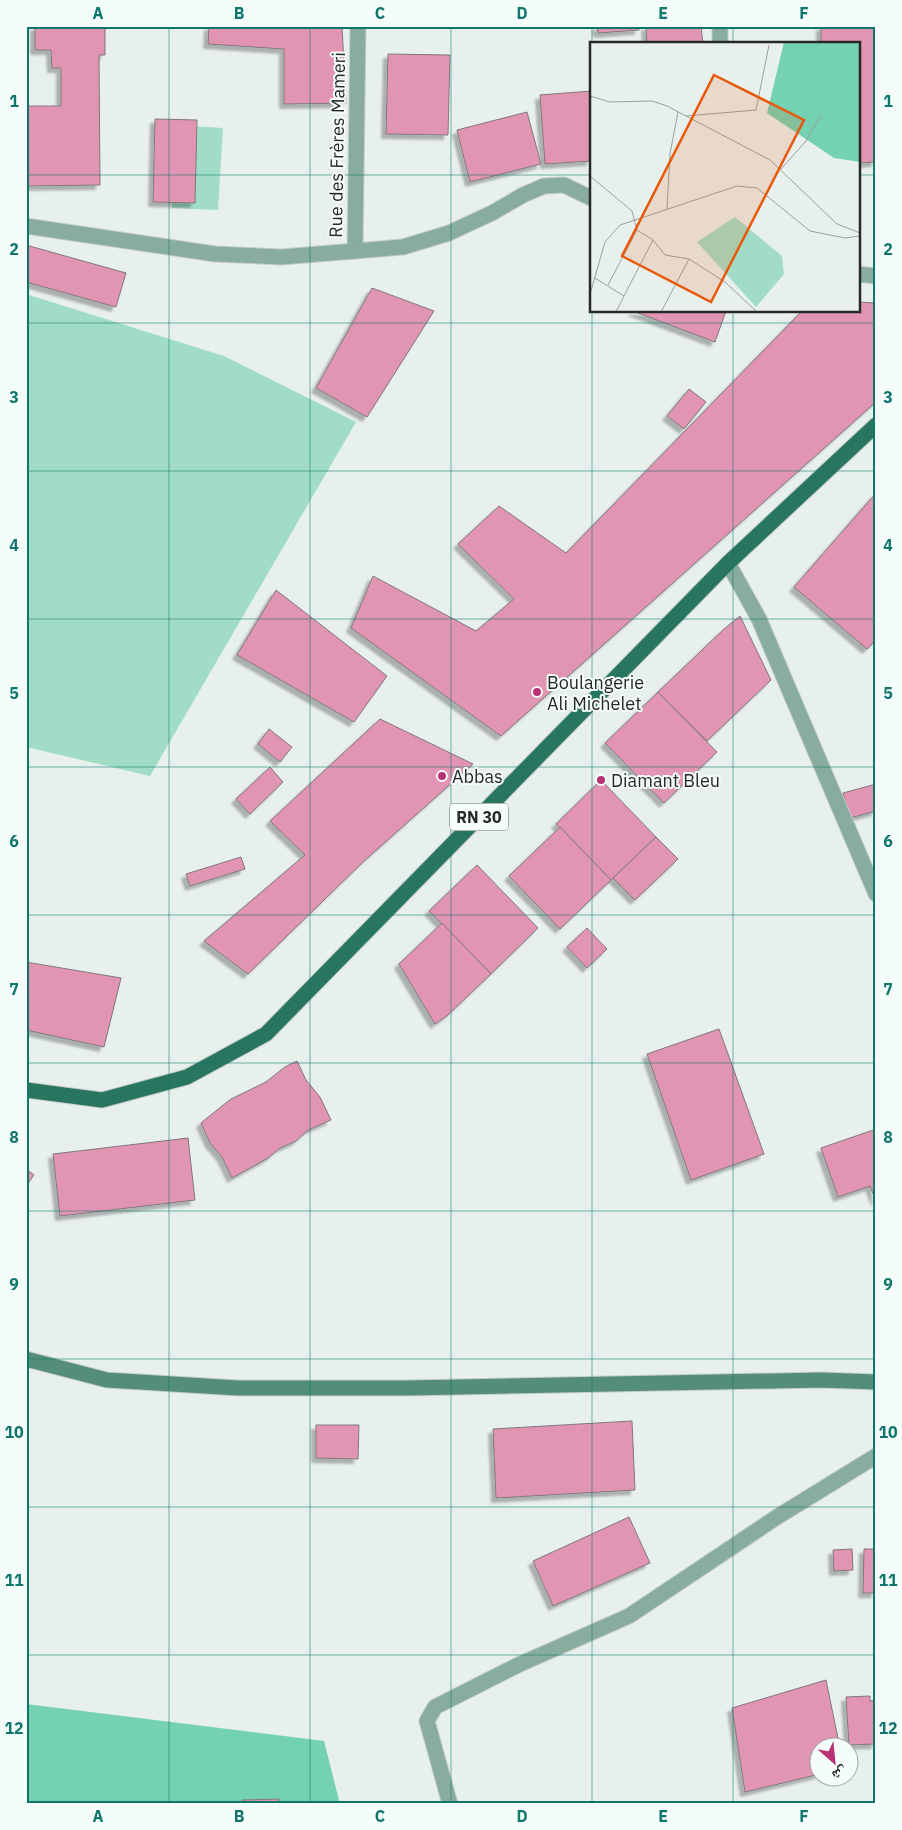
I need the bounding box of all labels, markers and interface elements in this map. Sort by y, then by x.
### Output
text: A [93,3,104,23]
text: B [234,3,245,23]
text: C [375,3,385,23]
text: D [516,3,528,23]
text: E [658,3,668,23]
text: F [799,3,809,23]
inset map [590,42,860,312]
street label: Rue des Frères Mameri [324,52,350,238]
text: 1 [9,91,19,111]
text: 1 [883,91,893,111]
text: 2 [9,239,19,259]
text: 2 [883,239,893,259]
text: 3 [9,387,19,407]
text: 3 [883,387,893,407]
text: 4 [9,535,19,555]
text: 4 [883,535,893,555]
place label: Boulangerie Ali Michelet [547,671,644,715]
text: 5 [9,683,19,703]
text: 5 [883,683,893,703]
marker: Boulangerie Ali Michelet [531,686,543,698]
place label: Abbas [452,765,503,788]
place label: Diamant Bleu [611,769,720,792]
marker: Abbas [436,770,448,782]
marker: Diamant Bleu [595,774,607,786]
road number: RN 30 [450,804,508,830]
text: 6 [9,831,19,851]
text: 6 [883,831,893,851]
text: 7 [9,979,19,999]
text: 7 [883,979,893,999]
text: 8 [9,1127,19,1147]
text: 8 [883,1127,893,1147]
text: 9 [9,1274,19,1294]
text: 9 [883,1274,893,1294]
text: 10 [4,1422,24,1442]
text: 10 [878,1422,898,1442]
text: 11 [4,1570,24,1590]
text: 11 [878,1570,898,1590]
text: 12 [4,1718,24,1738]
text: 12 [878,1718,898,1738]
north arrow [810,1738,860,1788]
text: ش [829,1762,851,1785]
text: A [93,1806,104,1826]
text: B [234,1806,245,1826]
text: C [375,1806,385,1826]
text: D [516,1806,528,1826]
text: E [658,1806,668,1826]
text: F [799,1806,809,1826]

